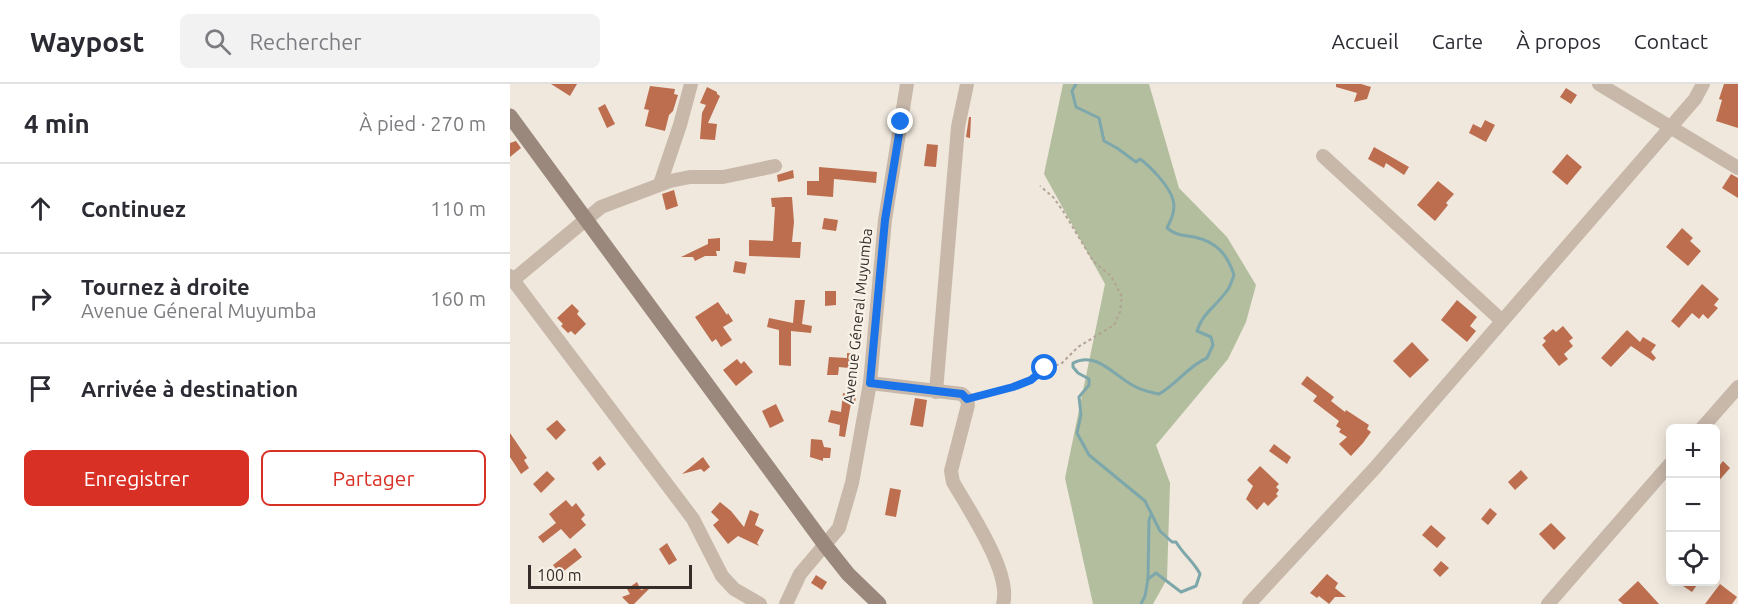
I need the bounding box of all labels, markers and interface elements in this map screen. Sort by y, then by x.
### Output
search box [180,14,600,68]
icon: search [201,25,234,58]
text: Waypost [30,26,144,57]
text: Rechercher [249,29,362,54]
text: Accueil [1331,29,1399,53]
text: Carte [1432,29,1483,53]
text: À propos [1516,29,1601,53]
text: Contact [1634,29,1708,53]
route end [887,108,913,134]
text: 4 min [24,109,90,138]
text: À pied · 270 m [359,112,486,135]
icon: ahead [24,192,57,225]
text: Continuez [81,196,186,221]
text: 110 m [430,197,486,220]
street label: Avenue Géneral Muyumba [840,227,875,405]
text: Tournez à droite [81,274,250,299]
icon: right [24,282,57,315]
text: 160 m [430,287,486,310]
text: Avenue Géneral Muyumba [81,299,316,322]
route start [1031,354,1057,380]
icon: arrive [24,372,57,405]
text: Arrivée à destination [81,376,298,401]
map controls [1666,424,1720,586]
button: + [1666,424,1720,478]
button: Enregistrer [24,450,249,506]
button: Partager [261,450,486,506]
button: − [1666,478,1720,532]
button: locate [1666,532,1720,586]
scale bar [528,562,692,590]
text: 100 m [537,566,582,584]

